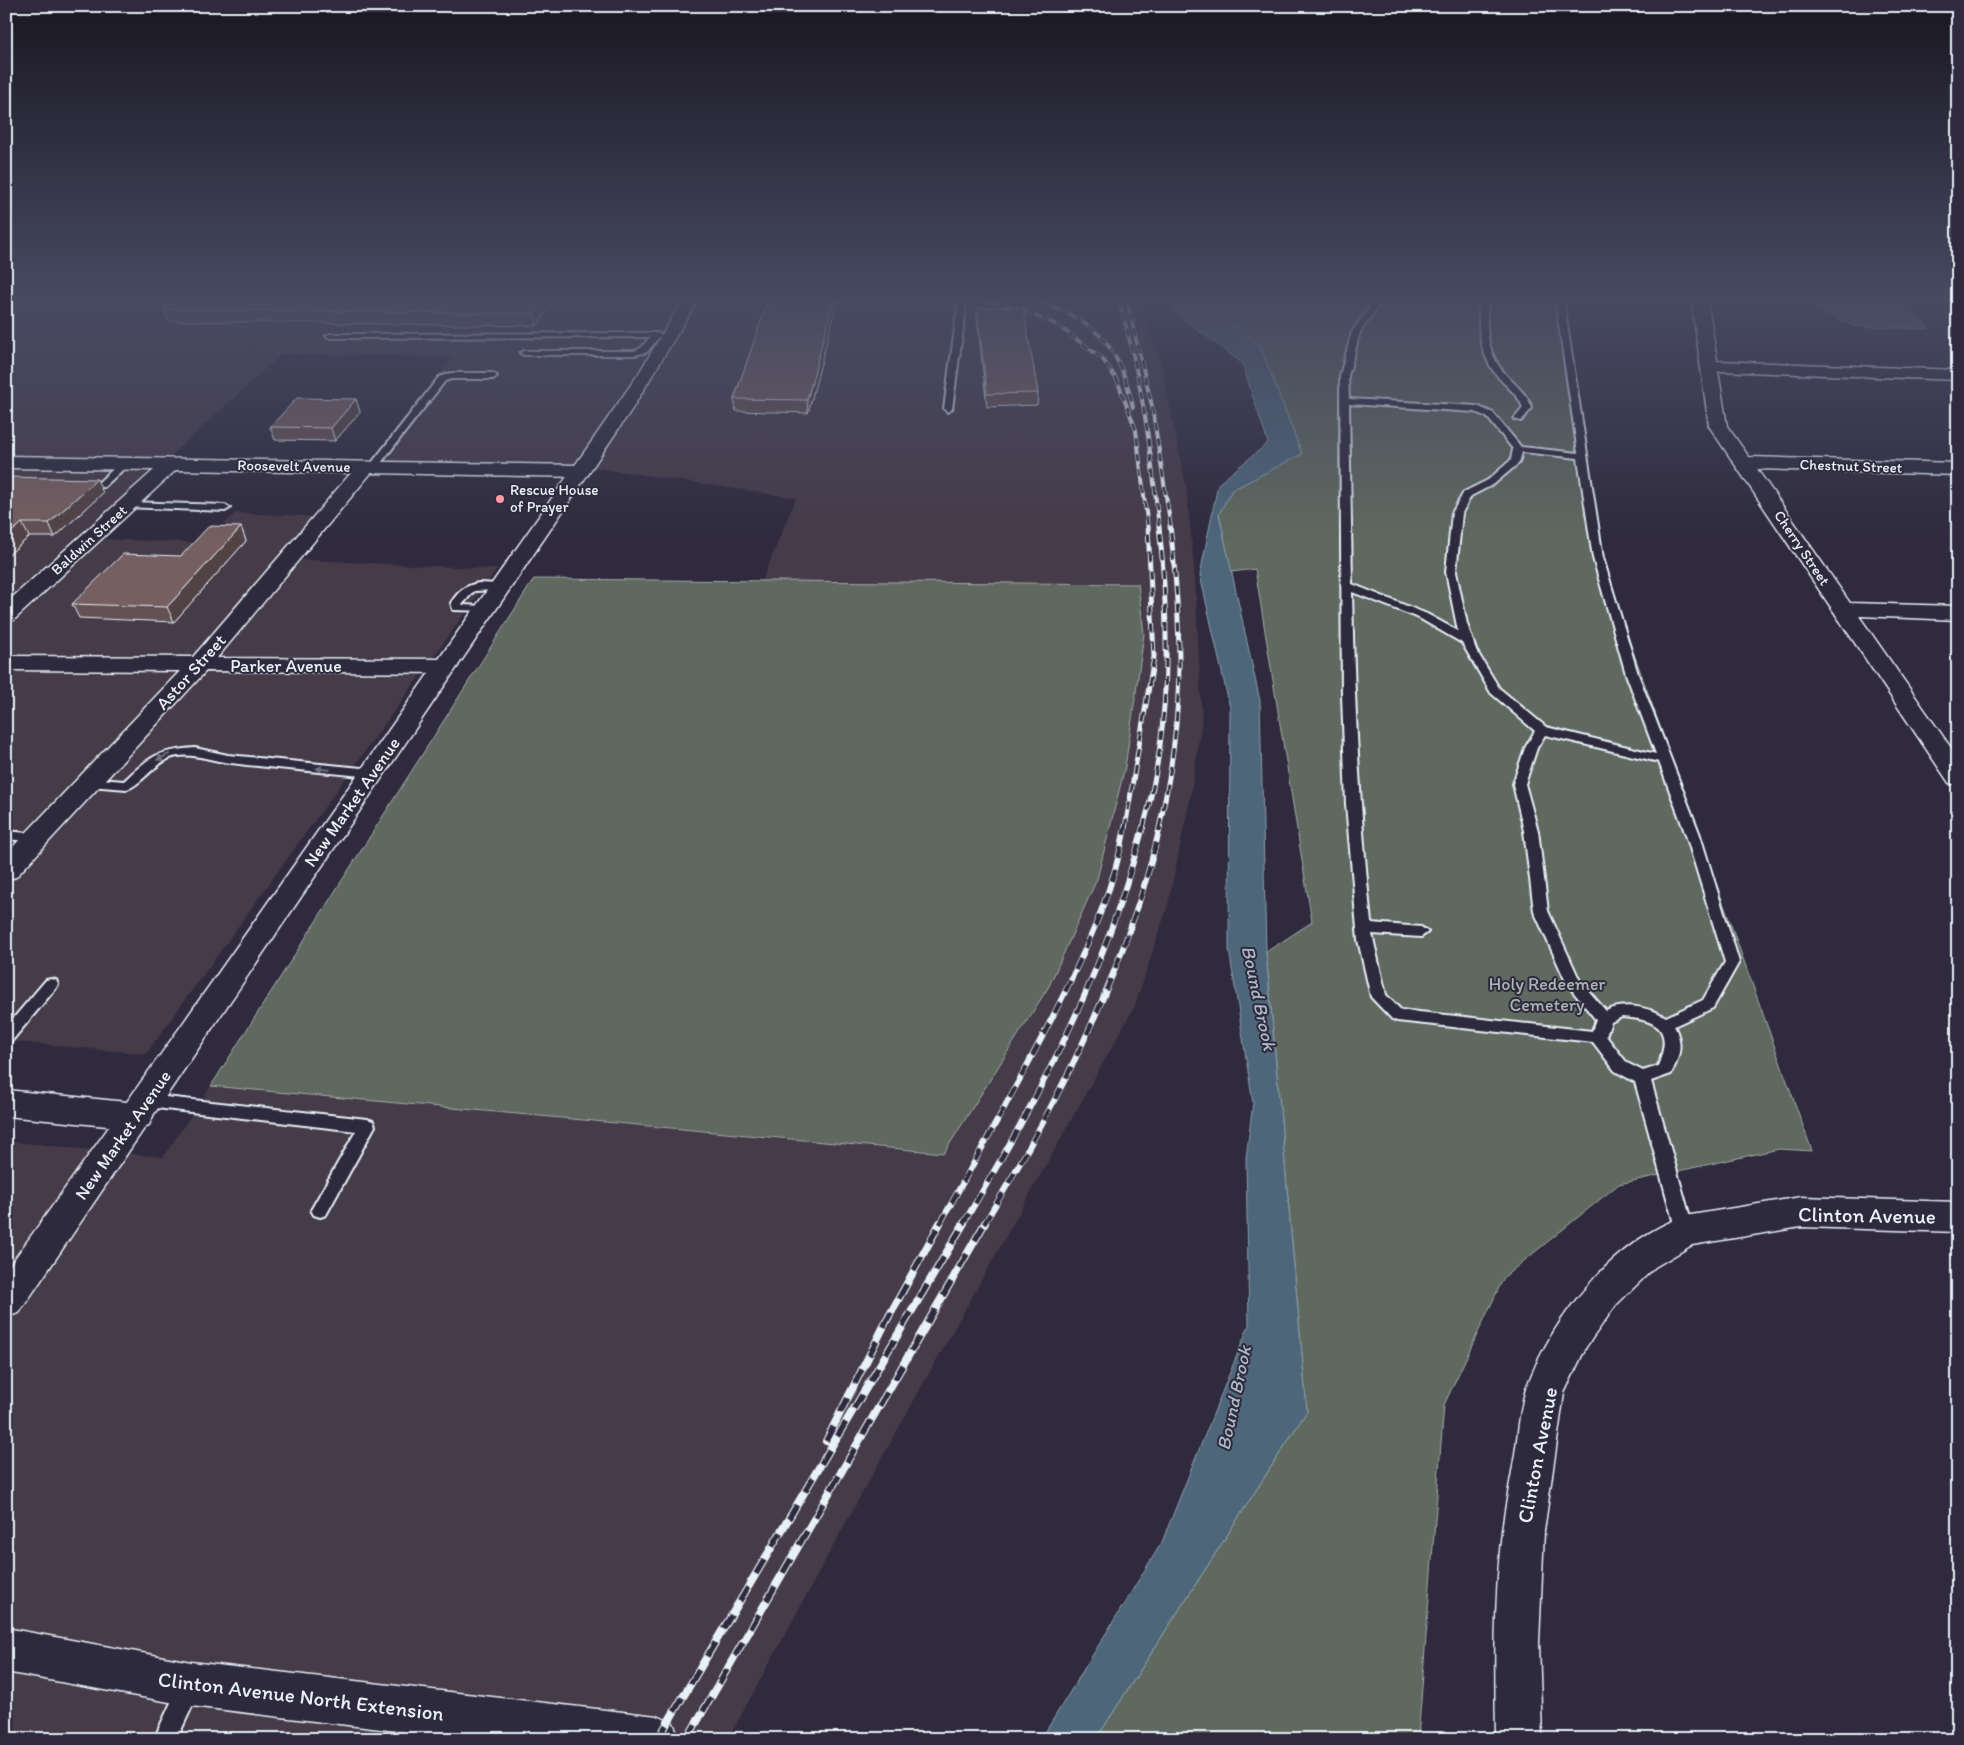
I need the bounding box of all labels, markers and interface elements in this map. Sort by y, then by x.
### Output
street label: Chestnut Street [1799,455,1903,477]
street label: Roosevelt Avenue [237,456,351,476]
place label: Rescue House of Prayer [510,481,599,516]
marker: Rescue House of Prayer [494,493,506,505]
street label: Baldwin Street [47,501,131,579]
street label: Cherry Street [1770,507,1834,589]
street label: Astor Street [151,629,231,714]
street label: Parker Avenue [230,655,342,677]
street label: New Market Avenue [299,733,405,871]
one-way arrow [156,754,170,762]
one-way arrow [315,765,331,773]
water label: Bound Brook [1237,944,1282,1054]
park label: Holy Redeemer Cemetery [1489,973,1605,1016]
street label: New Market Avenue [70,1066,176,1204]
street label: Clinton Avenue [1798,1201,1936,1229]
water label: Bound Brook [1212,1342,1257,1452]
street label: Clinton Avenue [1512,1385,1562,1525]
street label: Clinton Avenue North Extension [157,1666,445,1726]

